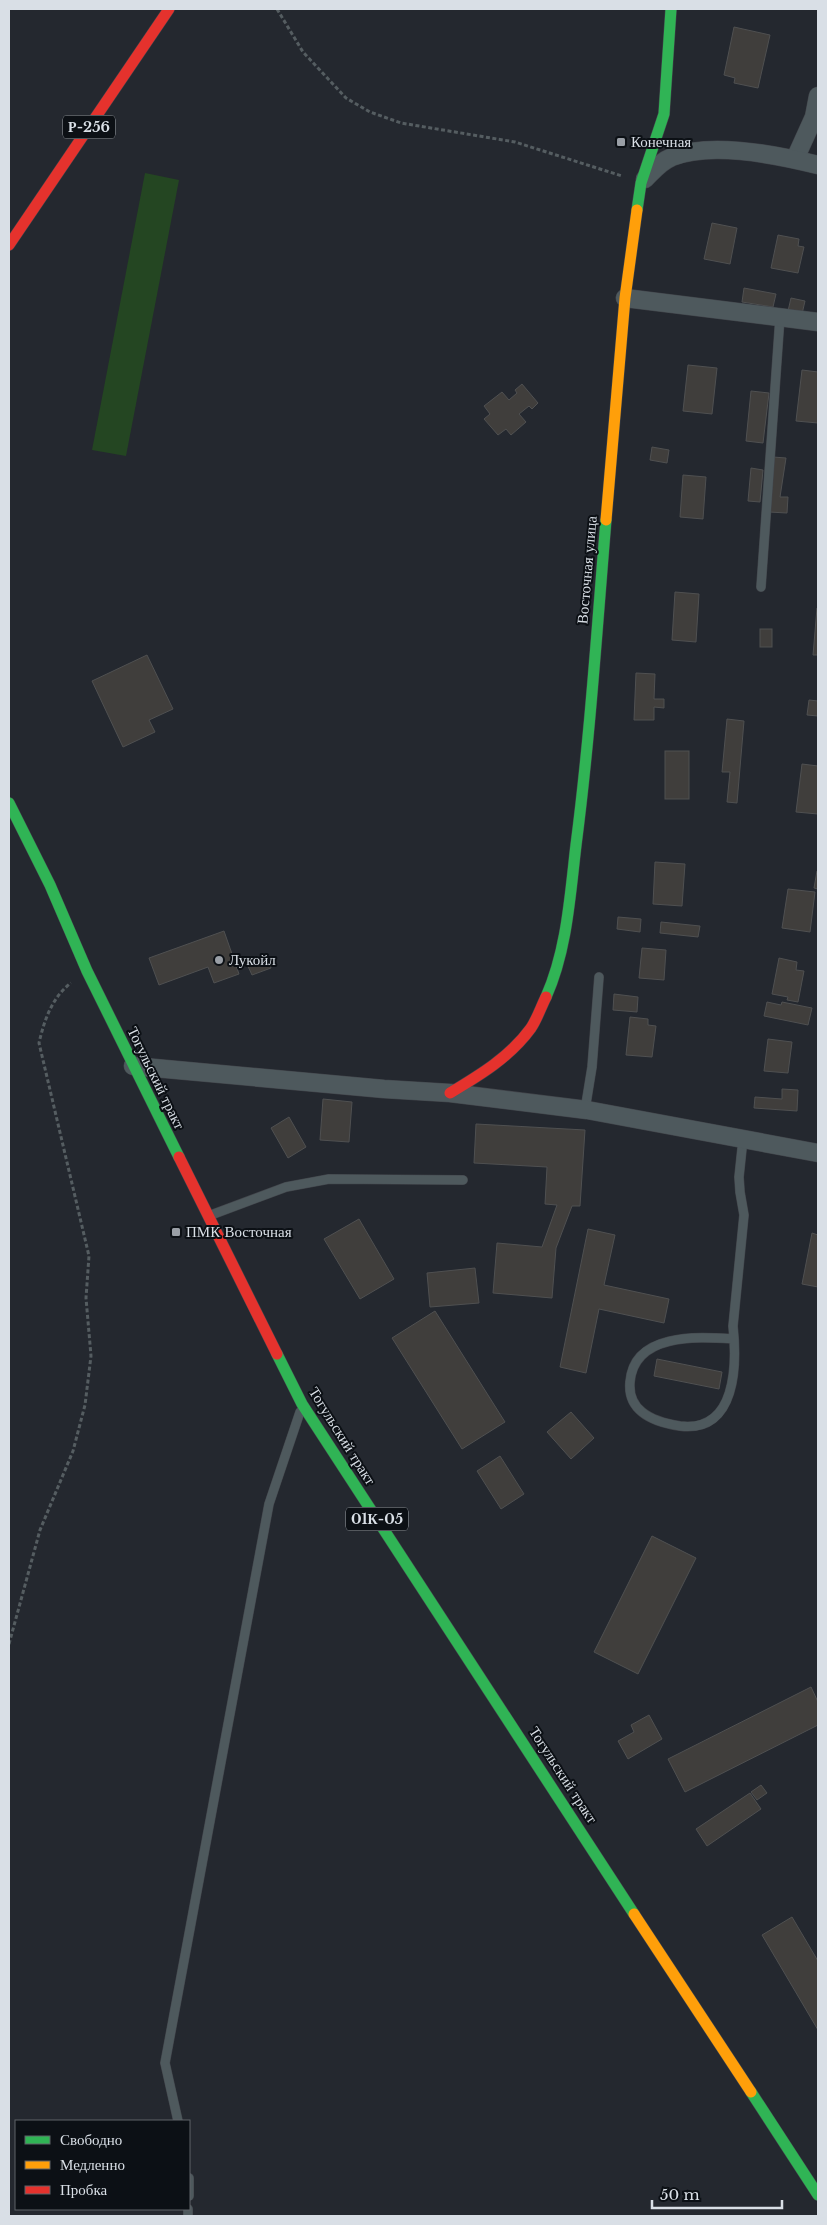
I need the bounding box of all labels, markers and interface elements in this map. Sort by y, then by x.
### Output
road number: Р-256 [63,115,115,138]
place label: Конечная [631,132,691,151]
marker: Конечная [615,136,627,148]
street label: Восточная улица [572,515,601,625]
place label: Лукойл [229,950,276,969]
marker: Лукойл [213,954,225,966]
street label: Тогульский тракт [123,1023,190,1133]
place label: ПМК Восточная [186,1222,292,1241]
marker: ПМК Восточная [170,1226,182,1238]
street label: Тогульский тракт [305,1383,380,1489]
road number: 01К-05 [346,1508,408,1530]
street label: Тогульский тракт [525,1723,602,1827]
legend [15,2120,190,2210]
text: Свободно [60,2130,122,2149]
text: Медленно [60,2155,125,2174]
scale bar [652,2178,782,2210]
text: Пробка [60,2180,108,2199]
text: 50 m [660,2185,700,2204]

